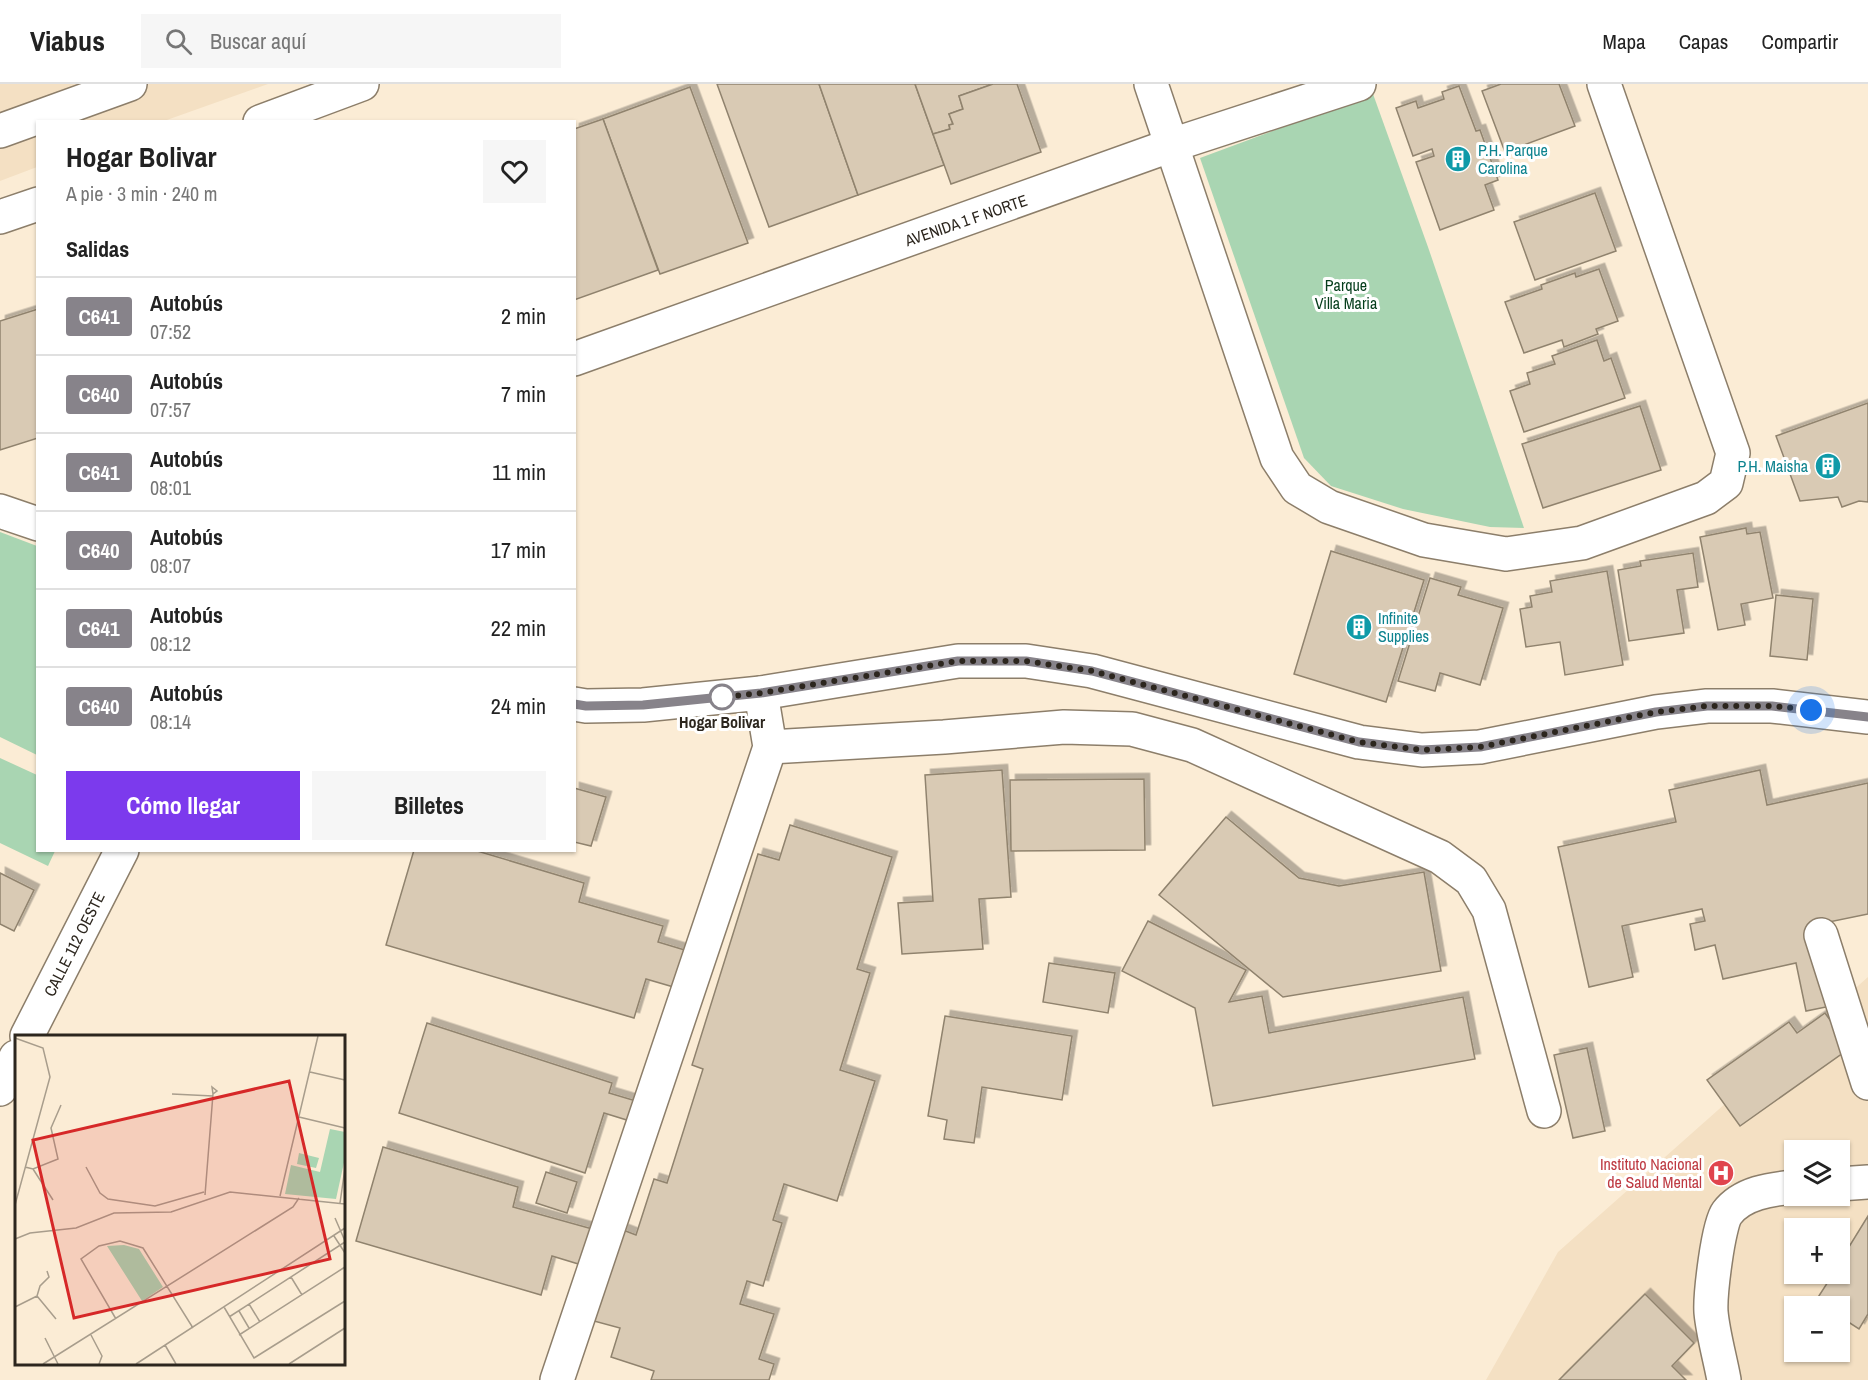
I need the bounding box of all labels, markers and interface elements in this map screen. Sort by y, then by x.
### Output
search box [141,14,561,68]
text: Viabus [30,22,105,60]
icon: search [162,25,195,58]
text: Buscar aquí [210,26,306,56]
text: Mapa [1603,27,1646,56]
text: Capas [1679,27,1728,56]
text: Compartir [1761,27,1838,56]
text: Hogar Bolivar [66,138,217,176]
place label: P.H. Parque Carolina [1478,139,1548,179]
button: heart [483,140,546,203]
building icon: P.H. Parque Carolina [1443,144,1473,174]
text: A pie · 3 min · 240 m [66,180,217,207]
street label: AVENIDA 1 F NORTE [901,189,1030,252]
text: Salidas [66,234,129,264]
park label: Parque Villa Maria [1315,274,1378,314]
text: Autobús [150,288,223,318]
text: 2 min [501,301,546,331]
text: C641 [78,302,120,331]
text: 07:52 [150,318,191,345]
text: Autobús [150,366,223,396]
text: 7 min [501,379,546,409]
text: C640 [78,380,120,409]
text: 07:57 [150,396,191,423]
text: Autobús [150,444,223,474]
building icon: P.H. Maisha [1813,451,1843,481]
place label: P.H. Maisha [1737,455,1809,477]
text: 11 min [492,457,546,487]
text: C641 [78,458,120,487]
text: 08:01 [150,474,191,501]
text: Autobús [150,522,223,552]
text: 17 min [491,535,546,565]
text: C640 [78,536,120,565]
text: 08:07 [150,552,191,579]
text: Autobús [150,600,223,630]
place label: Infinite Supplies [1378,607,1429,647]
building icon: Infinite Supplies [1344,612,1374,642]
text: 22 min [491,613,546,643]
text: C641 [78,614,120,643]
text: 08:12 [150,630,191,657]
text: Autobús [150,678,223,708]
marker: Hogar Bolivar [709,684,735,710]
text: 24 min [491,691,546,721]
text: C640 [78,692,120,721]
your location [1796,695,1826,725]
text: 08:14 [150,708,191,735]
place label: Hogar Bolivar [679,711,766,733]
button: Cómo llegar [66,771,300,840]
button: Billetes [312,771,546,840]
street label: CALLE 112 OESTE [38,888,110,1000]
inset map [15,1035,345,1365]
map controls [1784,1140,1850,1362]
button: layers [1784,1140,1850,1206]
place label: Instituto Nacional de Salud Mental [1600,1153,1702,1193]
hospital icon: Instituto Nacional de Salud Mental [1706,1158,1736,1188]
button: + [1784,1218,1850,1284]
button: − [1784,1296,1850,1362]

